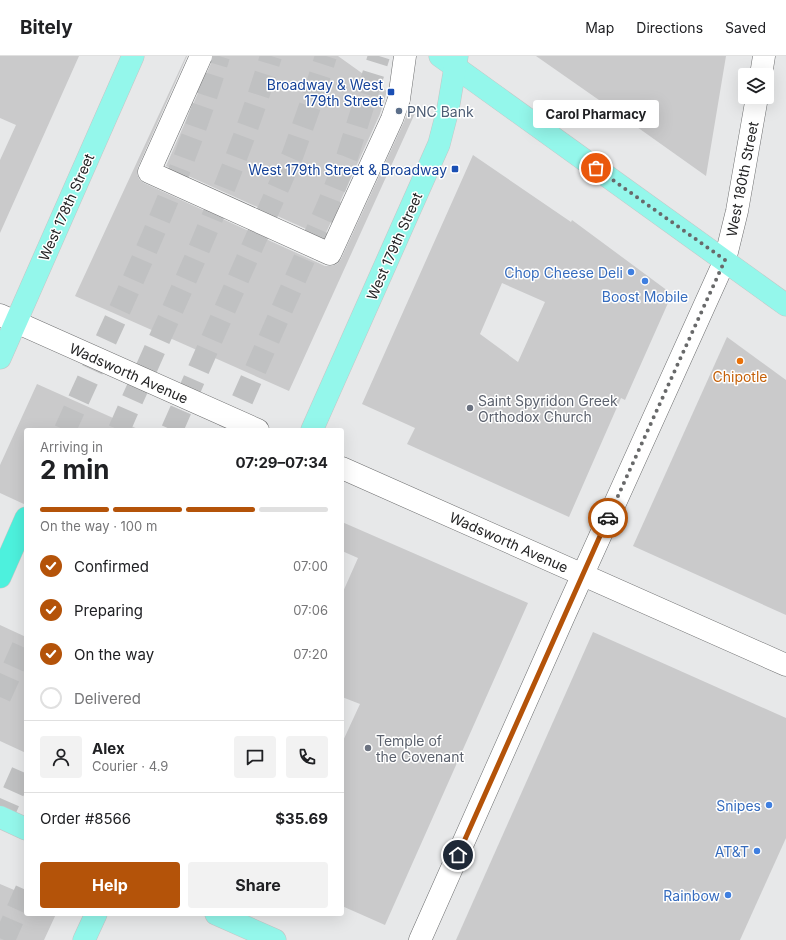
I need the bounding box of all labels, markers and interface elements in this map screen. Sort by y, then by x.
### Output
text: Bitely [20,16,73,39]
text: Map [585,19,614,36]
text: Directions [636,19,703,36]
text: Saved [725,19,766,36]
map controls [738,68,774,104]
button: layers [738,68,774,104]
place label: Broadway & West 179th Street [267,76,383,109]
marker: Broadway & West 179th Street [386,87,396,97]
callout: Carol Pharmacy [533,100,659,128]
place label: PNC Bank [407,103,474,120]
marker: PNC Bank [394,106,404,116]
text: Carol Pharmacy [546,106,646,122]
street label: West 180th Street [723,120,762,238]
street label: West 178th Street [35,150,97,263]
pin [579,151,613,185]
icon: bag [585,157,607,179]
place label: West 179th Street & Broadway [248,161,447,178]
marker: West 179th Street & Broadway [450,164,460,174]
street label: West 179th Street [363,189,425,302]
place label: Chop Cheese Deli [504,264,623,281]
marker: Chop Cheese Deli [626,267,636,277]
marker: Boost Mobile [640,276,650,286]
place label: Boost Mobile [602,288,688,305]
street label: Wadsworth Avenue [67,339,191,407]
marker: Chipotle [735,356,745,366]
place label: Chipotle [713,368,768,385]
place label: Saint Spyridon Greek Orthodox Church [478,392,618,425]
marker: Saint Spyridon Greek Orthodox Church [465,403,475,413]
text: Arriving in [40,439,103,455]
text: 07:29–07:34 [235,453,328,472]
text: 2 min [40,454,110,485]
courier [588,498,628,538]
icon: car [597,507,619,529]
street label: Wadsworth Avenue [447,508,571,576]
text: On the way · 100 m [40,518,157,534]
icon: check [40,555,62,577]
text: Confirmed [74,557,149,576]
text: 07:00 [293,558,328,574]
icon: check [40,599,62,621]
text: Preparing [74,601,143,620]
text: 07:06 [293,602,328,618]
icon: check [40,643,62,665]
text: On the way [74,645,154,664]
text: 07:20 [293,646,328,662]
text: Delivered [74,689,141,708]
place label: Temple of the Covenant [376,732,464,765]
button: person [40,736,82,778]
button: chat [234,736,276,778]
button: phone [286,736,328,778]
text: Alex [92,739,125,758]
marker: Temple of the Covenant [363,743,373,753]
text: Courier · 4.9 [92,758,168,774]
place label: Snipes [716,797,761,814]
marker: Snipes [764,800,774,810]
text: Order #8566 [40,809,131,828]
text: $35.69 [275,809,328,828]
pin [441,838,475,872]
place label: AT&T [715,843,749,860]
icon: home [447,844,469,866]
marker: AT&T [752,846,762,856]
button: Help [40,862,180,908]
button: Share [188,862,328,908]
place label: Rainbow [663,887,720,904]
marker: Rainbow [723,890,733,900]

